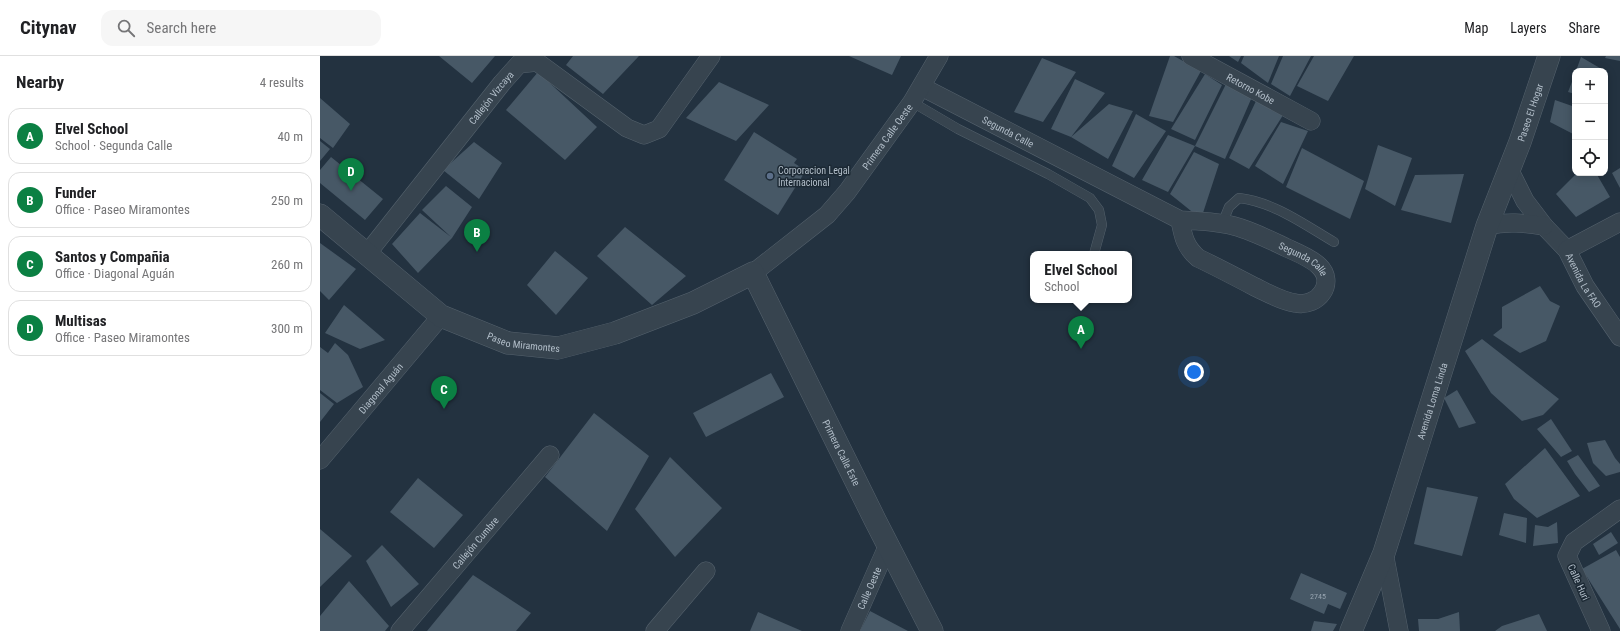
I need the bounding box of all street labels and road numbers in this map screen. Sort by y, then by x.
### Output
street label: Callejón Vizcaya [467,69,516,126]
street label: Retorno Kobe [1225,71,1277,106]
street label: Paseo El Hogar [1516,82,1545,143]
street label: Primera Calle Oeste [860,102,915,172]
street label: Segunda Calle [980,114,1036,150]
street label: Segunda Calle [1277,240,1330,278]
street label: Avenida La FAO [1563,251,1603,310]
street label: Paseo Miramontes [485,330,561,354]
street label: Diagonal Aguán [357,361,405,416]
street label: Avenida Loma Linda [1415,361,1450,441]
street label: Primera Calle Este [820,418,862,488]
street label: Callejón Cumbre [450,515,501,571]
street label: Calle Huri [1566,562,1591,602]
street label: Calle Oeste [855,565,884,611]

